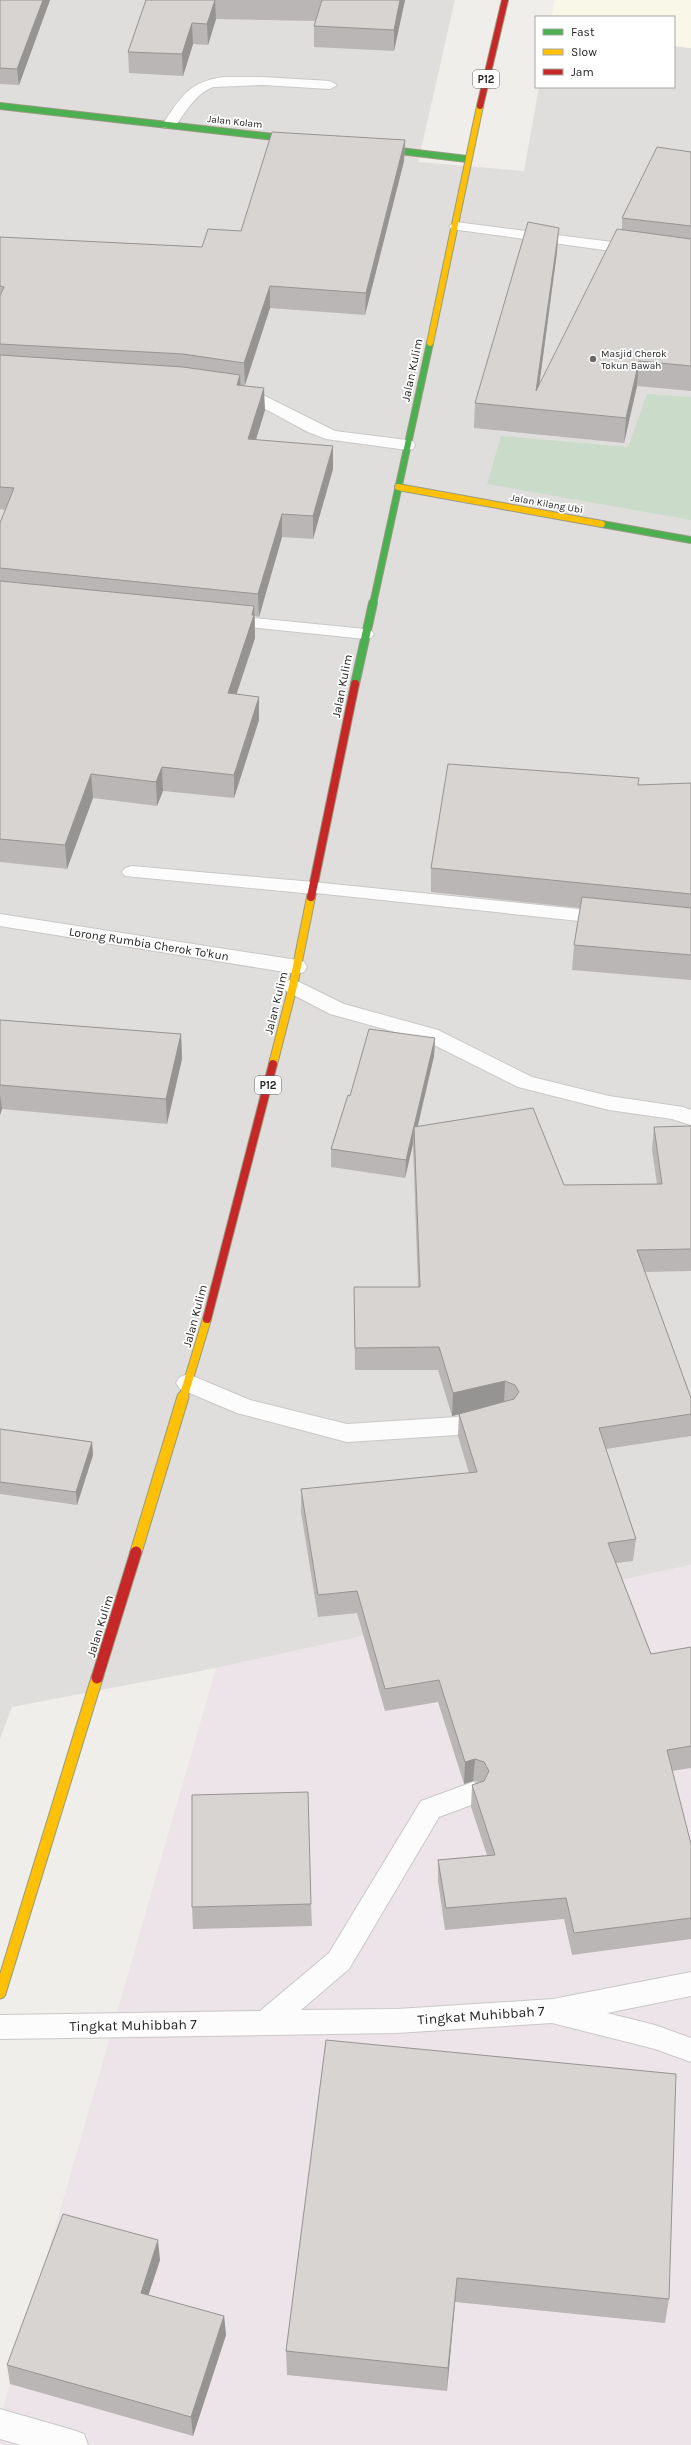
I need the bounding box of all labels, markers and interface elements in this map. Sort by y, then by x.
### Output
legend [535,16,675,88]
text: Fast [571,25,595,39]
text: Slow [571,45,597,59]
text: Jam [571,65,594,79]
road number: P12 [473,70,499,88]
street label: Jalan Kolam [207,113,263,131]
street label: Jalan Kulim [398,337,426,403]
place label: Masjid Cherok Tokun Bawah [601,348,667,372]
marker: Masjid Cherok Tokun Bawah [588,354,598,364]
street label: Jalan Kilang Ubi [510,492,584,516]
street label: Jalan Kulim [329,653,355,719]
street label: Lorong Rumbia Cherok To'kun [68,924,230,964]
street label: Jalan Kulim [261,970,291,1036]
road number: P12 [255,1076,281,1094]
street label: Jalan Kulim [180,1283,210,1349]
street label: Jalan Kulim [84,1593,116,1659]
street label: Tingkat Muhibbah 7 [417,2003,546,2028]
street label: Tingkat Muhibbah 7 [69,2016,197,2035]

